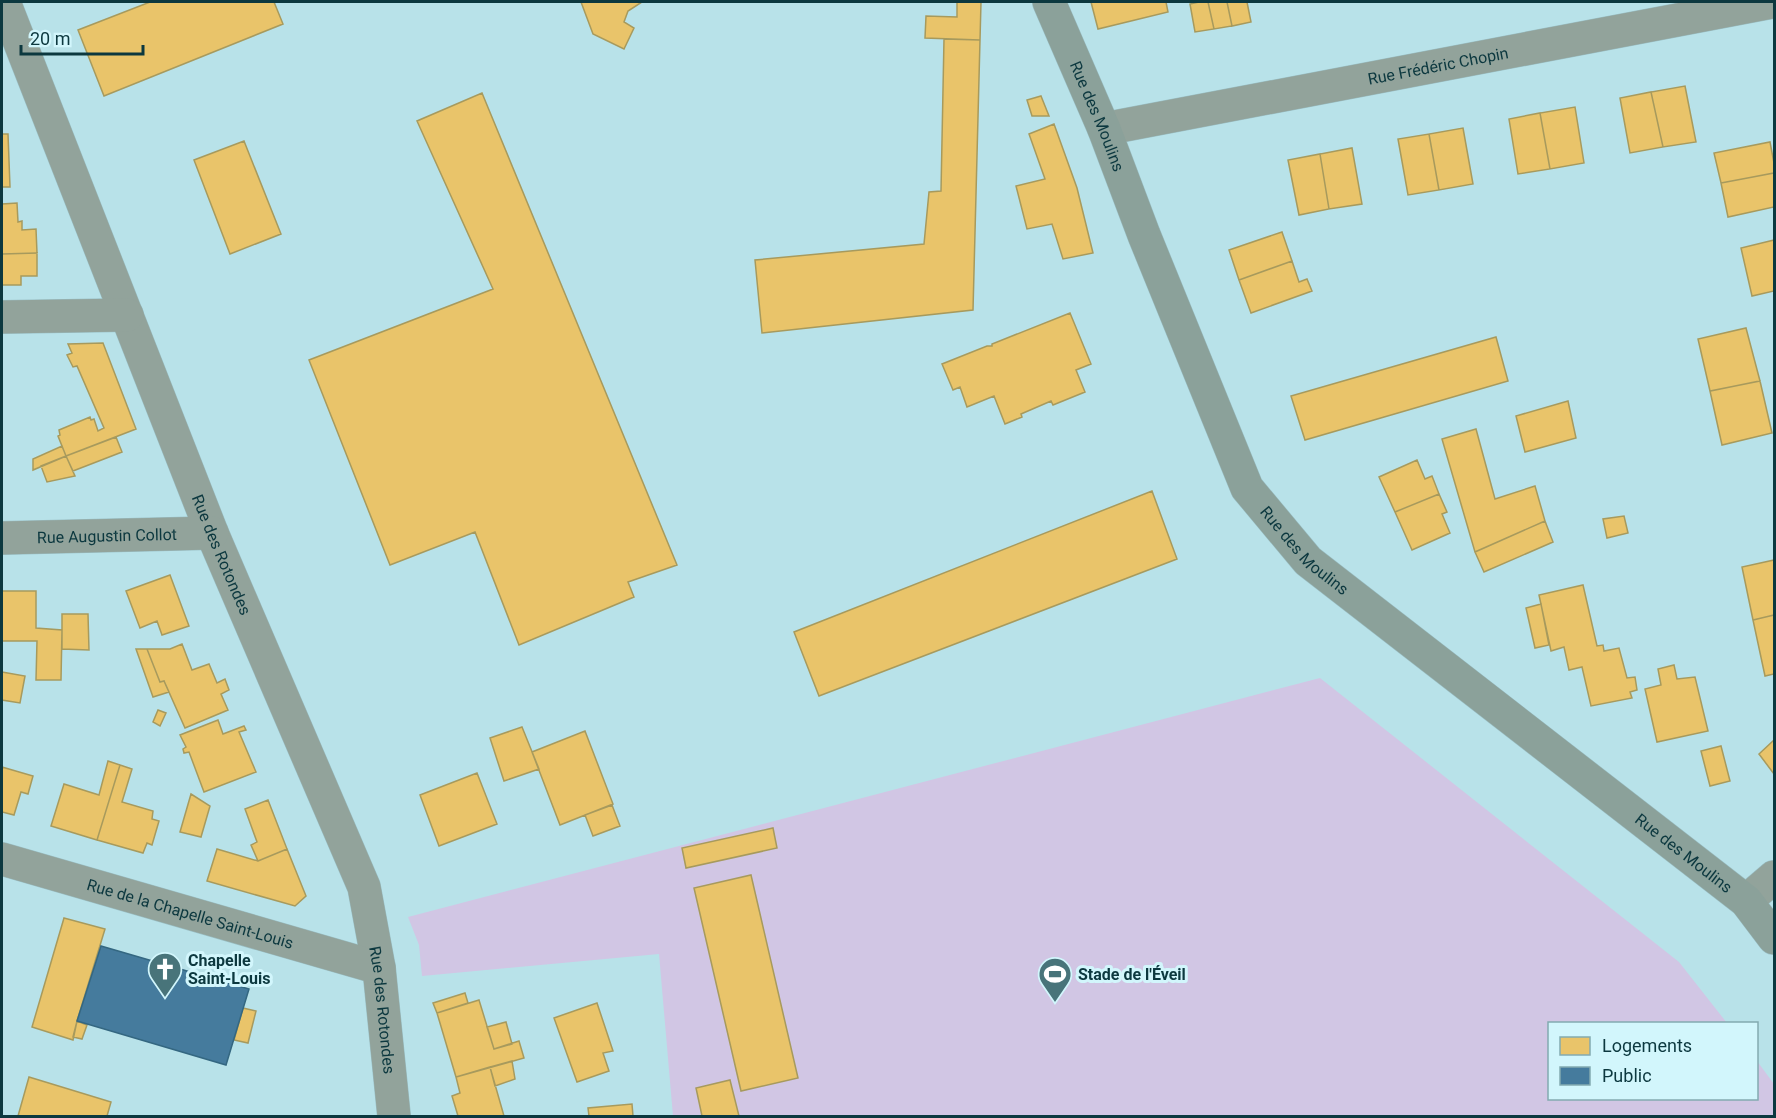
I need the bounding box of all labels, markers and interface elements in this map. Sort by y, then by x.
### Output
scale bar [21,18,142,56]
text: 20 m [30,28,70,49]
street label: Rue Frédéric Chopin [1366,43,1510,89]
street label: Rue des Moulins [1066,58,1128,174]
street label: Rue des Rotondes [188,492,255,618]
street label: Rue des Moulins [1256,502,1352,599]
street label: Rue Augustin Collot [37,525,177,547]
street label: Rue des Moulins [1631,810,1736,897]
street label: Rue de la Chapelle Saint-Louis [85,875,296,953]
street label: Rue des Rotondes [365,944,399,1075]
church icon: Chapelle Saint-Louis [147,951,183,998]
place label: Chapelle Saint-Louis [188,951,270,988]
sports icon: Stade de l'Éveil [1037,956,1073,1003]
place label: Stade de l'Éveil [1078,965,1186,984]
legend [1548,1022,1758,1100]
text: Logements [1602,1035,1692,1056]
text: Public [1602,1065,1652,1086]

